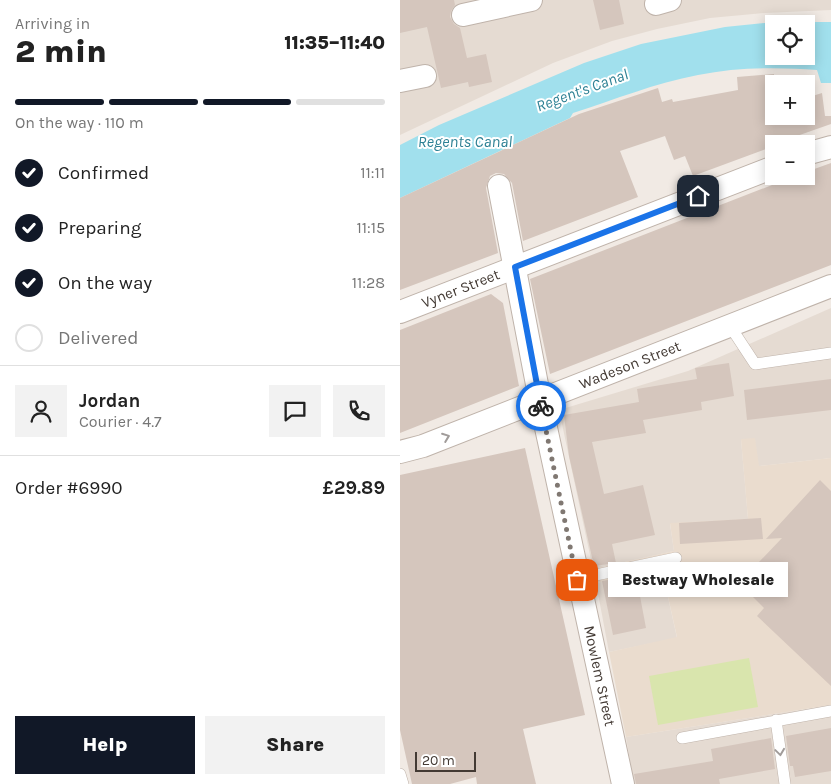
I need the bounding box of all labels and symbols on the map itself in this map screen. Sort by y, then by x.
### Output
water label: Regent's Canal [533,65,631,115]
water label: Regents Canal [418,132,512,151]
pin [677,175,719,217]
street label: Vyner Street [419,265,503,312]
street label: Wadeson Street [576,337,684,393]
courier [516,381,566,431]
one-way arrow [441,433,450,443]
pin [556,559,598,601]
callout: Bestway Wholesale [607,562,787,598]
street label: Mowlem Street [580,624,619,728]
one-way arrow [775,748,785,756]
scale bar [415,749,476,772]

